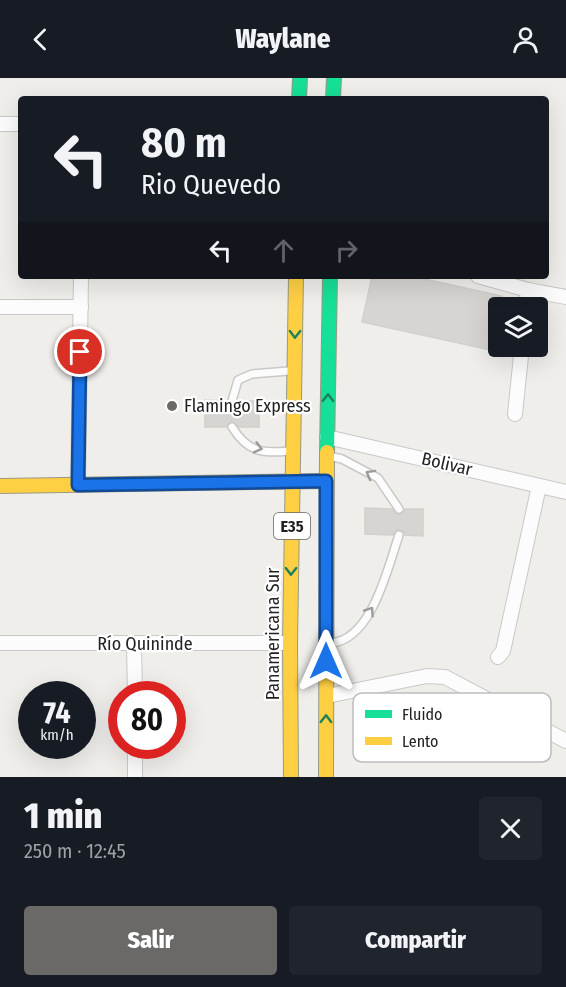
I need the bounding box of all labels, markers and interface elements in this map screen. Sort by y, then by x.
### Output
icon: back [24,23,57,56]
text: Waylane [235,23,331,55]
icon: person [509,23,542,56]
text: 80 m [141,118,227,168]
icon: left [42,120,120,198]
text: Rio Quevedo [141,169,281,201]
icon: left [204,234,237,267]
icon: ahead [267,234,300,267]
icon: right [330,234,363,267]
map controls [488,297,548,357]
button: layers [488,297,548,357]
pin [54,326,105,377]
one-way arrow [289,330,301,339]
icon: arrive [63,335,96,368]
one-way arrow [322,393,334,402]
place label: Flamingo Express [184,395,311,417]
marker: Flamingo Express [165,399,179,413]
one-way arrow [253,441,263,454]
street label: Bolivar [419,447,475,481]
one-way arrow [365,470,376,481]
road number: E35 [274,513,310,539]
street label: Panamericana Sur [262,567,284,700]
one-way arrow [285,567,297,576]
one-way arrow [363,606,374,617]
position arrow [294,629,358,693]
street label: Río Quininde [97,633,193,655]
speed limit sign: 80 [108,681,186,759]
legend [353,693,551,762]
text: 74 [43,695,71,731]
text: Fluido [402,705,442,724]
one-way arrow [320,714,332,723]
text: km/h [40,726,74,744]
text: Lento [402,732,438,751]
text: 1 min [24,794,102,838]
button: close [479,797,542,860]
text: 250 m · 12:45 [24,839,126,863]
button: Salir [24,906,277,975]
button: Compartir [289,906,542,975]

